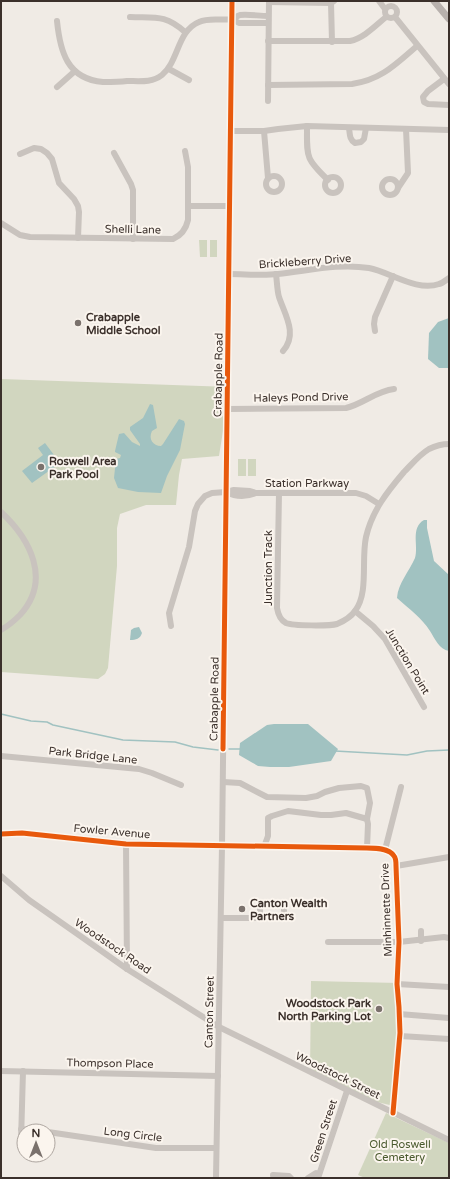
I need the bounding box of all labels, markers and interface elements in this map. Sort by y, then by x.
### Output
street label: Shelli Lane [105,223,161,236]
street label: Brickleberry Drive [258,252,352,271]
place label: Crabapple Middle School [86,311,161,337]
marker: Crabapple Middle School [73,318,83,328]
street label: Crabapple Road [211,333,226,417]
street label: Haleys Pond Drive [253,390,349,405]
place label: Roswell Area Park Pool [49,455,117,481]
marker: Roswell Area Park Pool [36,462,46,472]
street label: Station Parkway [265,477,349,490]
street label: Junction Track [262,530,275,606]
street label: Junction Point [383,626,432,697]
street label: Crabapple Road [207,657,222,741]
street label: Park Bridge Lane [48,744,138,767]
street label: Fowler Avenue [73,822,151,841]
street label: Minhinnette Drive [378,863,395,957]
place label: Canton Wealth Partners [250,897,328,923]
marker: Canton Wealth Partners [237,904,247,914]
street label: Woodstock Road [72,916,153,977]
street label: Canton Street [202,976,217,1048]
place label: Woodstock Park North Parking Lot [278,997,372,1024]
marker: Woodstock Park North Parking Lot [374,1004,384,1014]
street label: Woodstock Street [293,1049,382,1102]
street label: Thompson Place [66,1056,154,1071]
street label: Green Street [307,1098,340,1164]
north arrow [16,1123,56,1163]
street label: Long Circle [103,1124,163,1145]
text: N [32,1127,40,1140]
park label: Old Roswell Cemetery [369,1138,431,1164]

